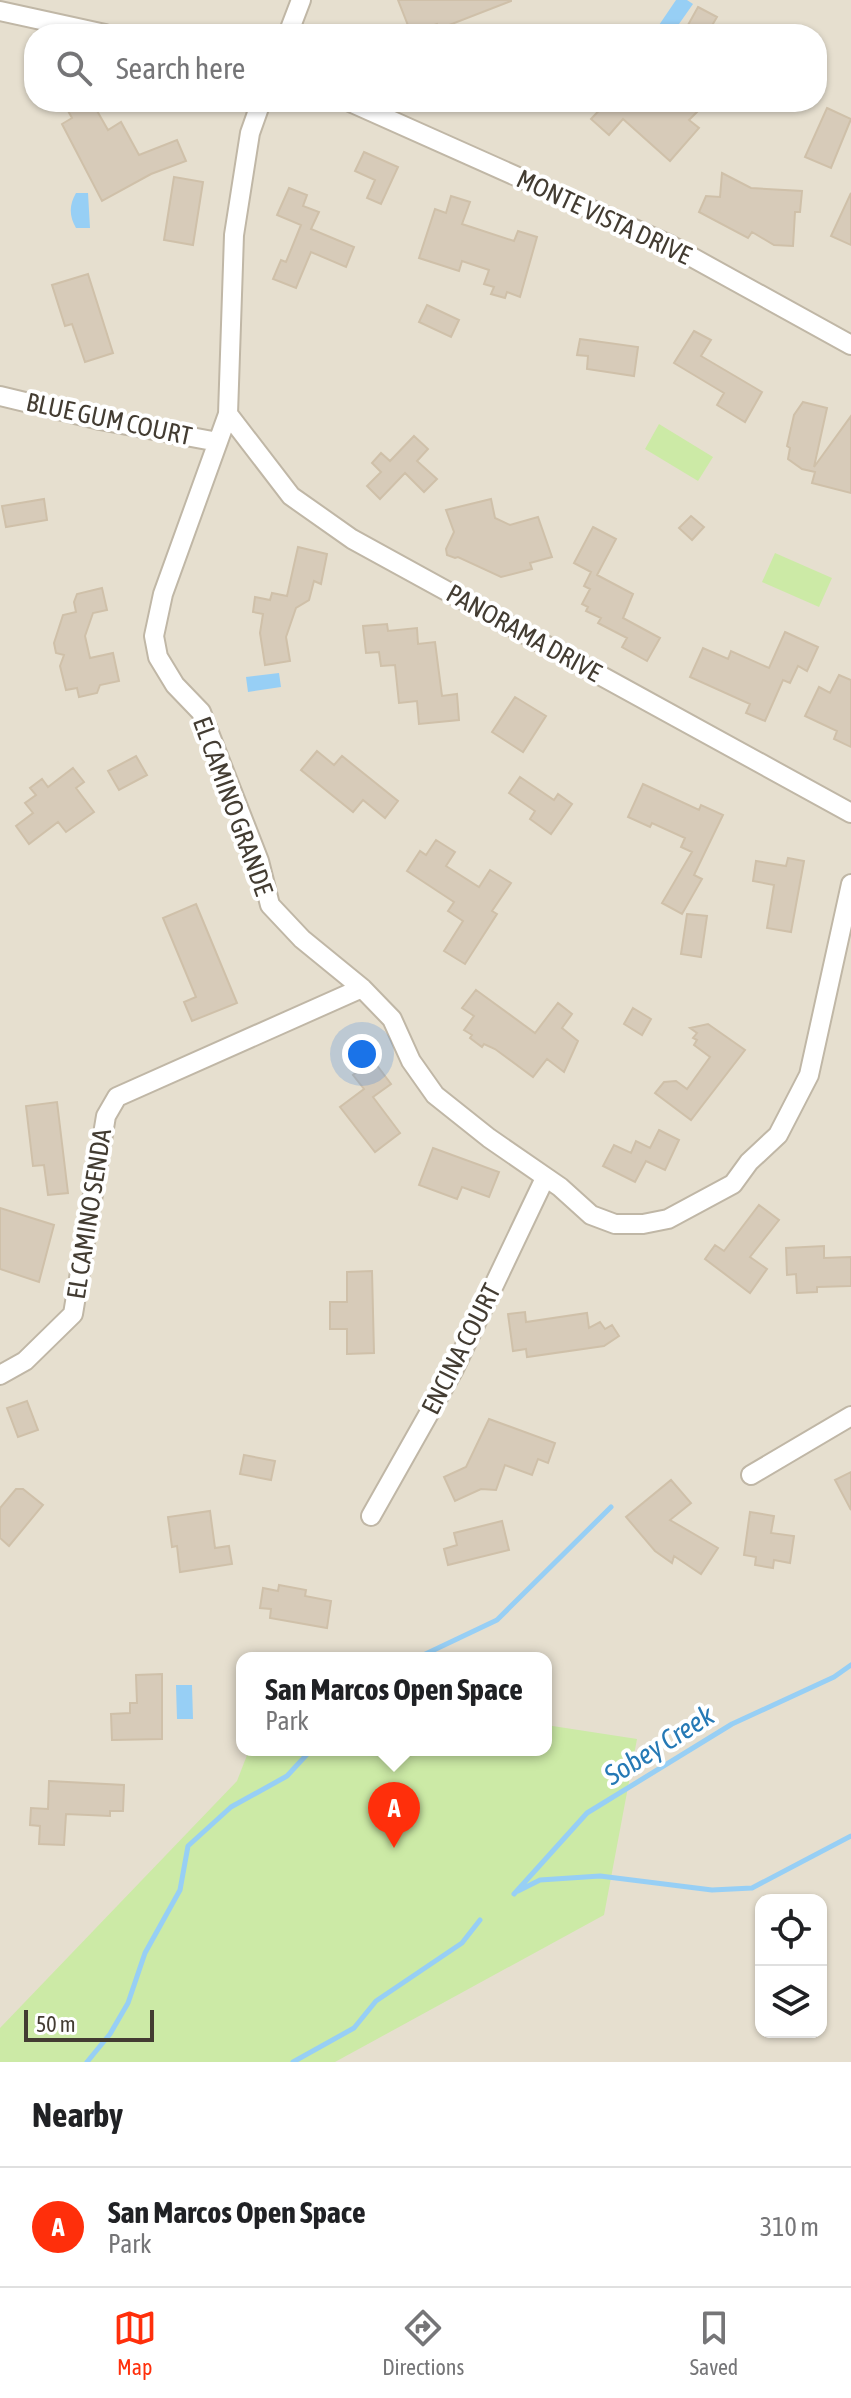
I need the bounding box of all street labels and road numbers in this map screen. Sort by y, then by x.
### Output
street label: MONTE VISTA DRIVE [512,163,696,271]
street label: BLUE GUM COURT [23,387,195,451]
street label: PANORAMA DRIVE [441,578,607,688]
street label: EL CAMINO GRANDE [187,713,279,899]
street label: EL CAMINO SENDA [61,1127,117,1301]
street label: ENCINA COURT [415,1278,507,1419]

